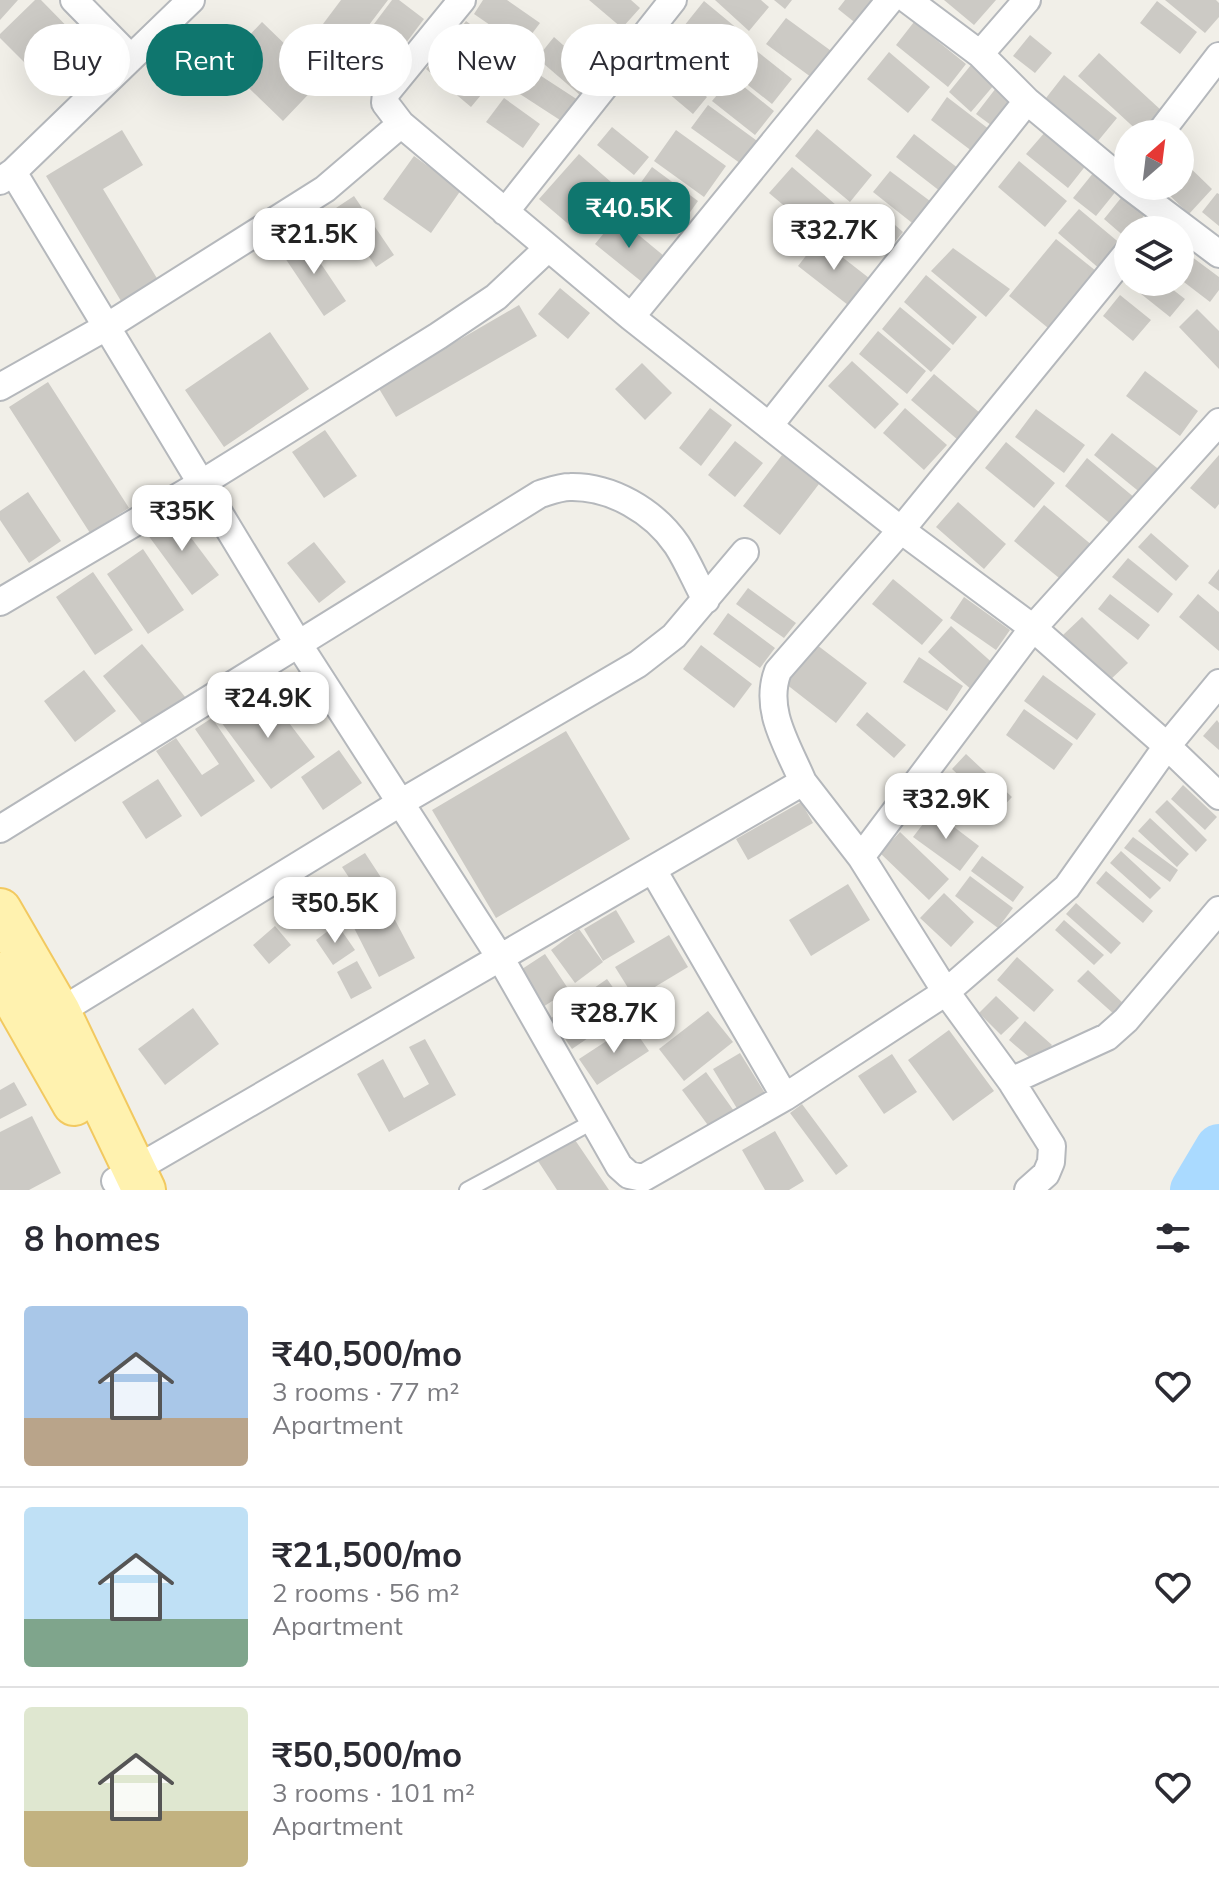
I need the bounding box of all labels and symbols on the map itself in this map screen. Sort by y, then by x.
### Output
north arrow [1114,120,1194,200]
pin: ₹40.5K [564,182,694,250]
pin: ₹32.7K [769,204,899,272]
pin: ₹21.5K [249,208,379,276]
pin: ₹35K [135,485,229,553]
pin: ₹24.9K [203,672,333,740]
pin: ₹32.9K [881,773,1011,841]
pin: ₹50.5K [270,877,400,945]
pin: ₹28.7K [549,987,679,1055]

